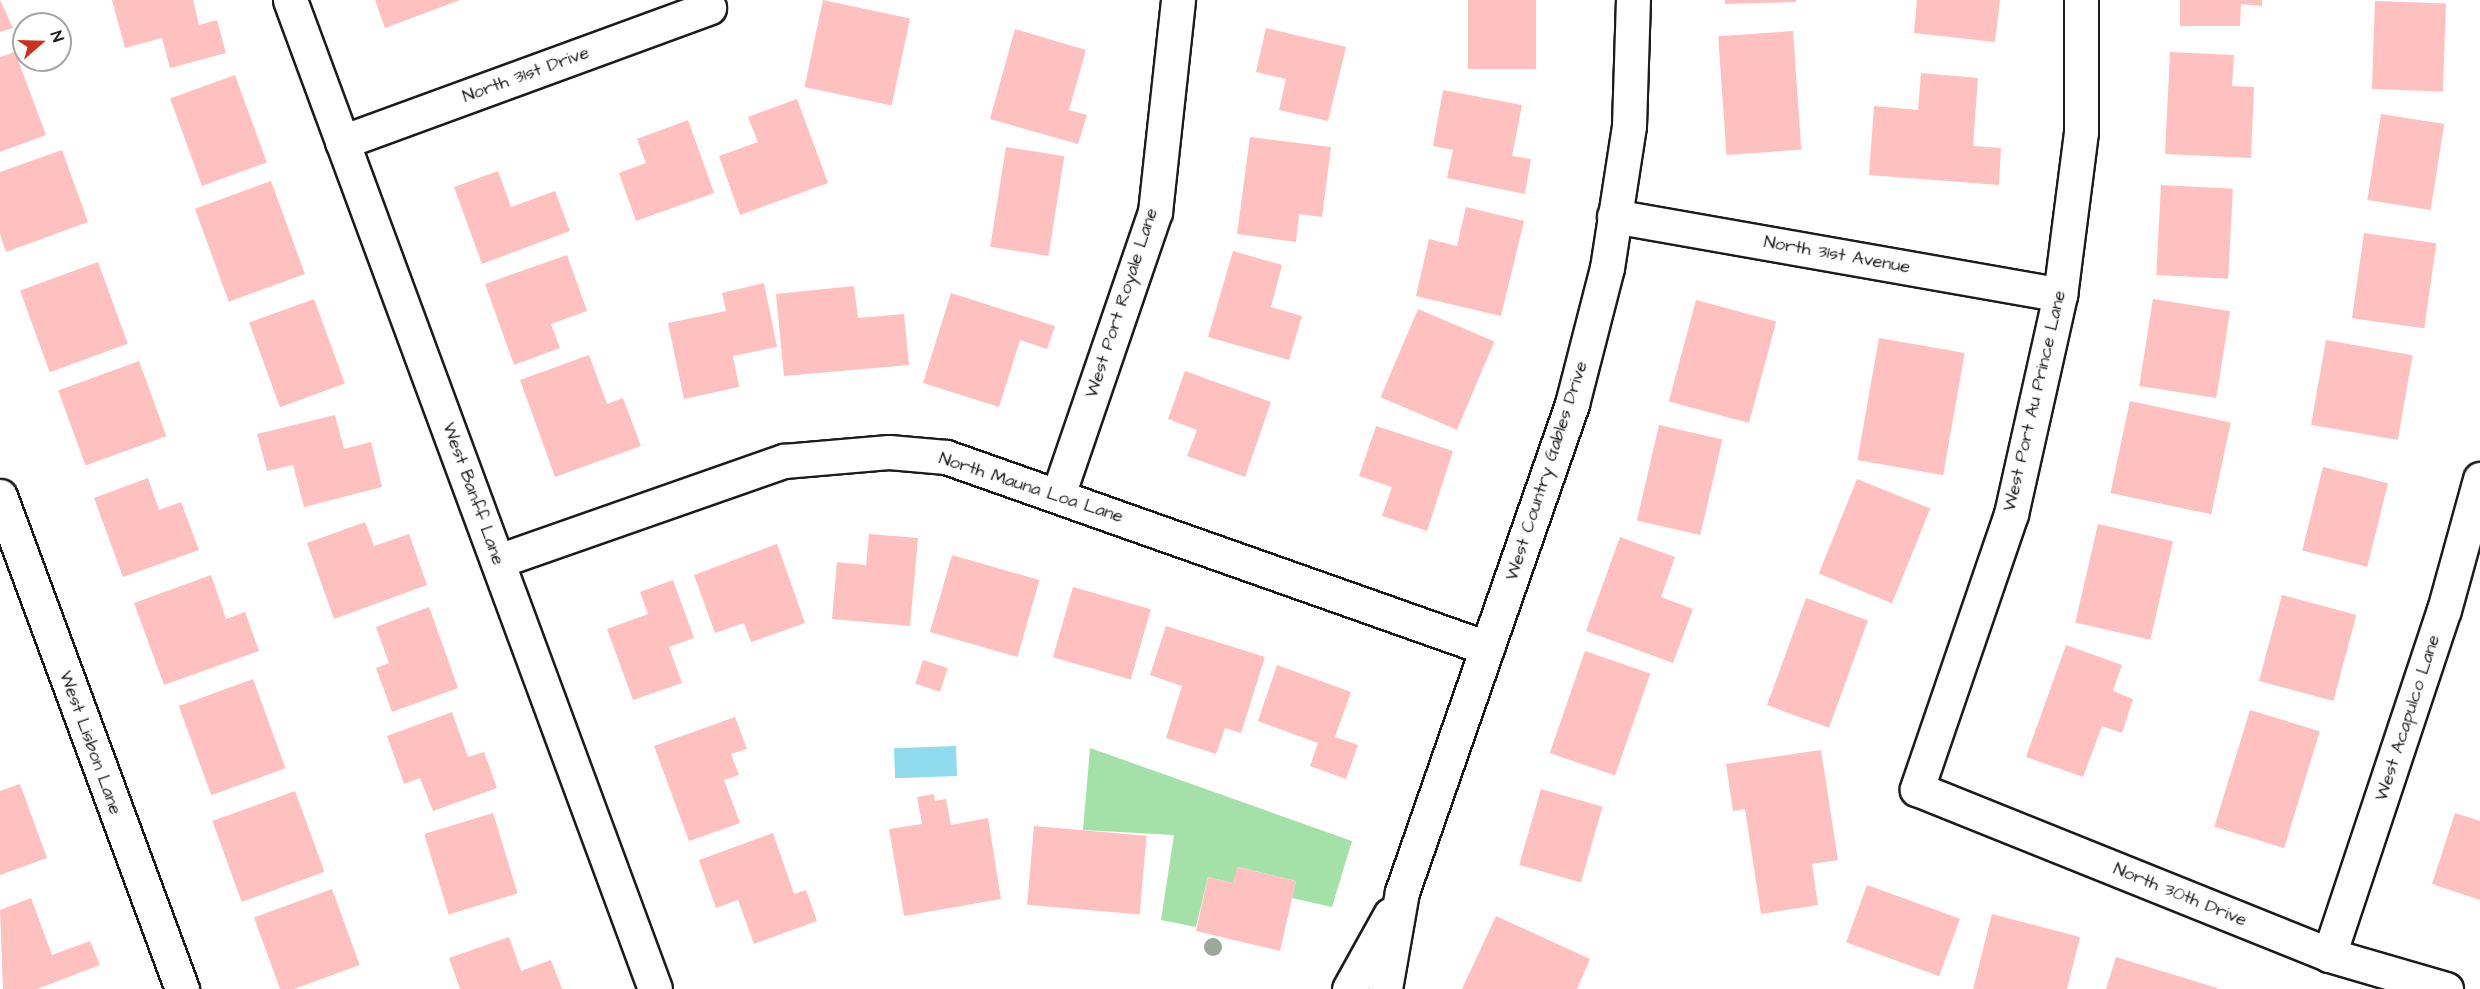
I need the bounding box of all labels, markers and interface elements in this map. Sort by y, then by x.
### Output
north arrow [12,12,72,72]
text: N [45,28,69,45]
street label: North 31st Drive [460,42,592,108]
street label: West Port Royale Lane [1081,205,1163,401]
street label: North 31st Avenue [1762,231,1912,279]
street label: West Port Au Prince Lane [1999,289,2071,513]
street label: West Country Gables Drive [1501,359,1593,583]
street label: West Banff Lane [437,420,509,568]
street label: North Mauna Loa Lane [936,448,1126,528]
street label: West Acapulco Lane [2371,632,2445,804]
street label: West Lisbon Lane [54,668,126,818]
street label: North 30th Drive [2110,858,2250,932]

